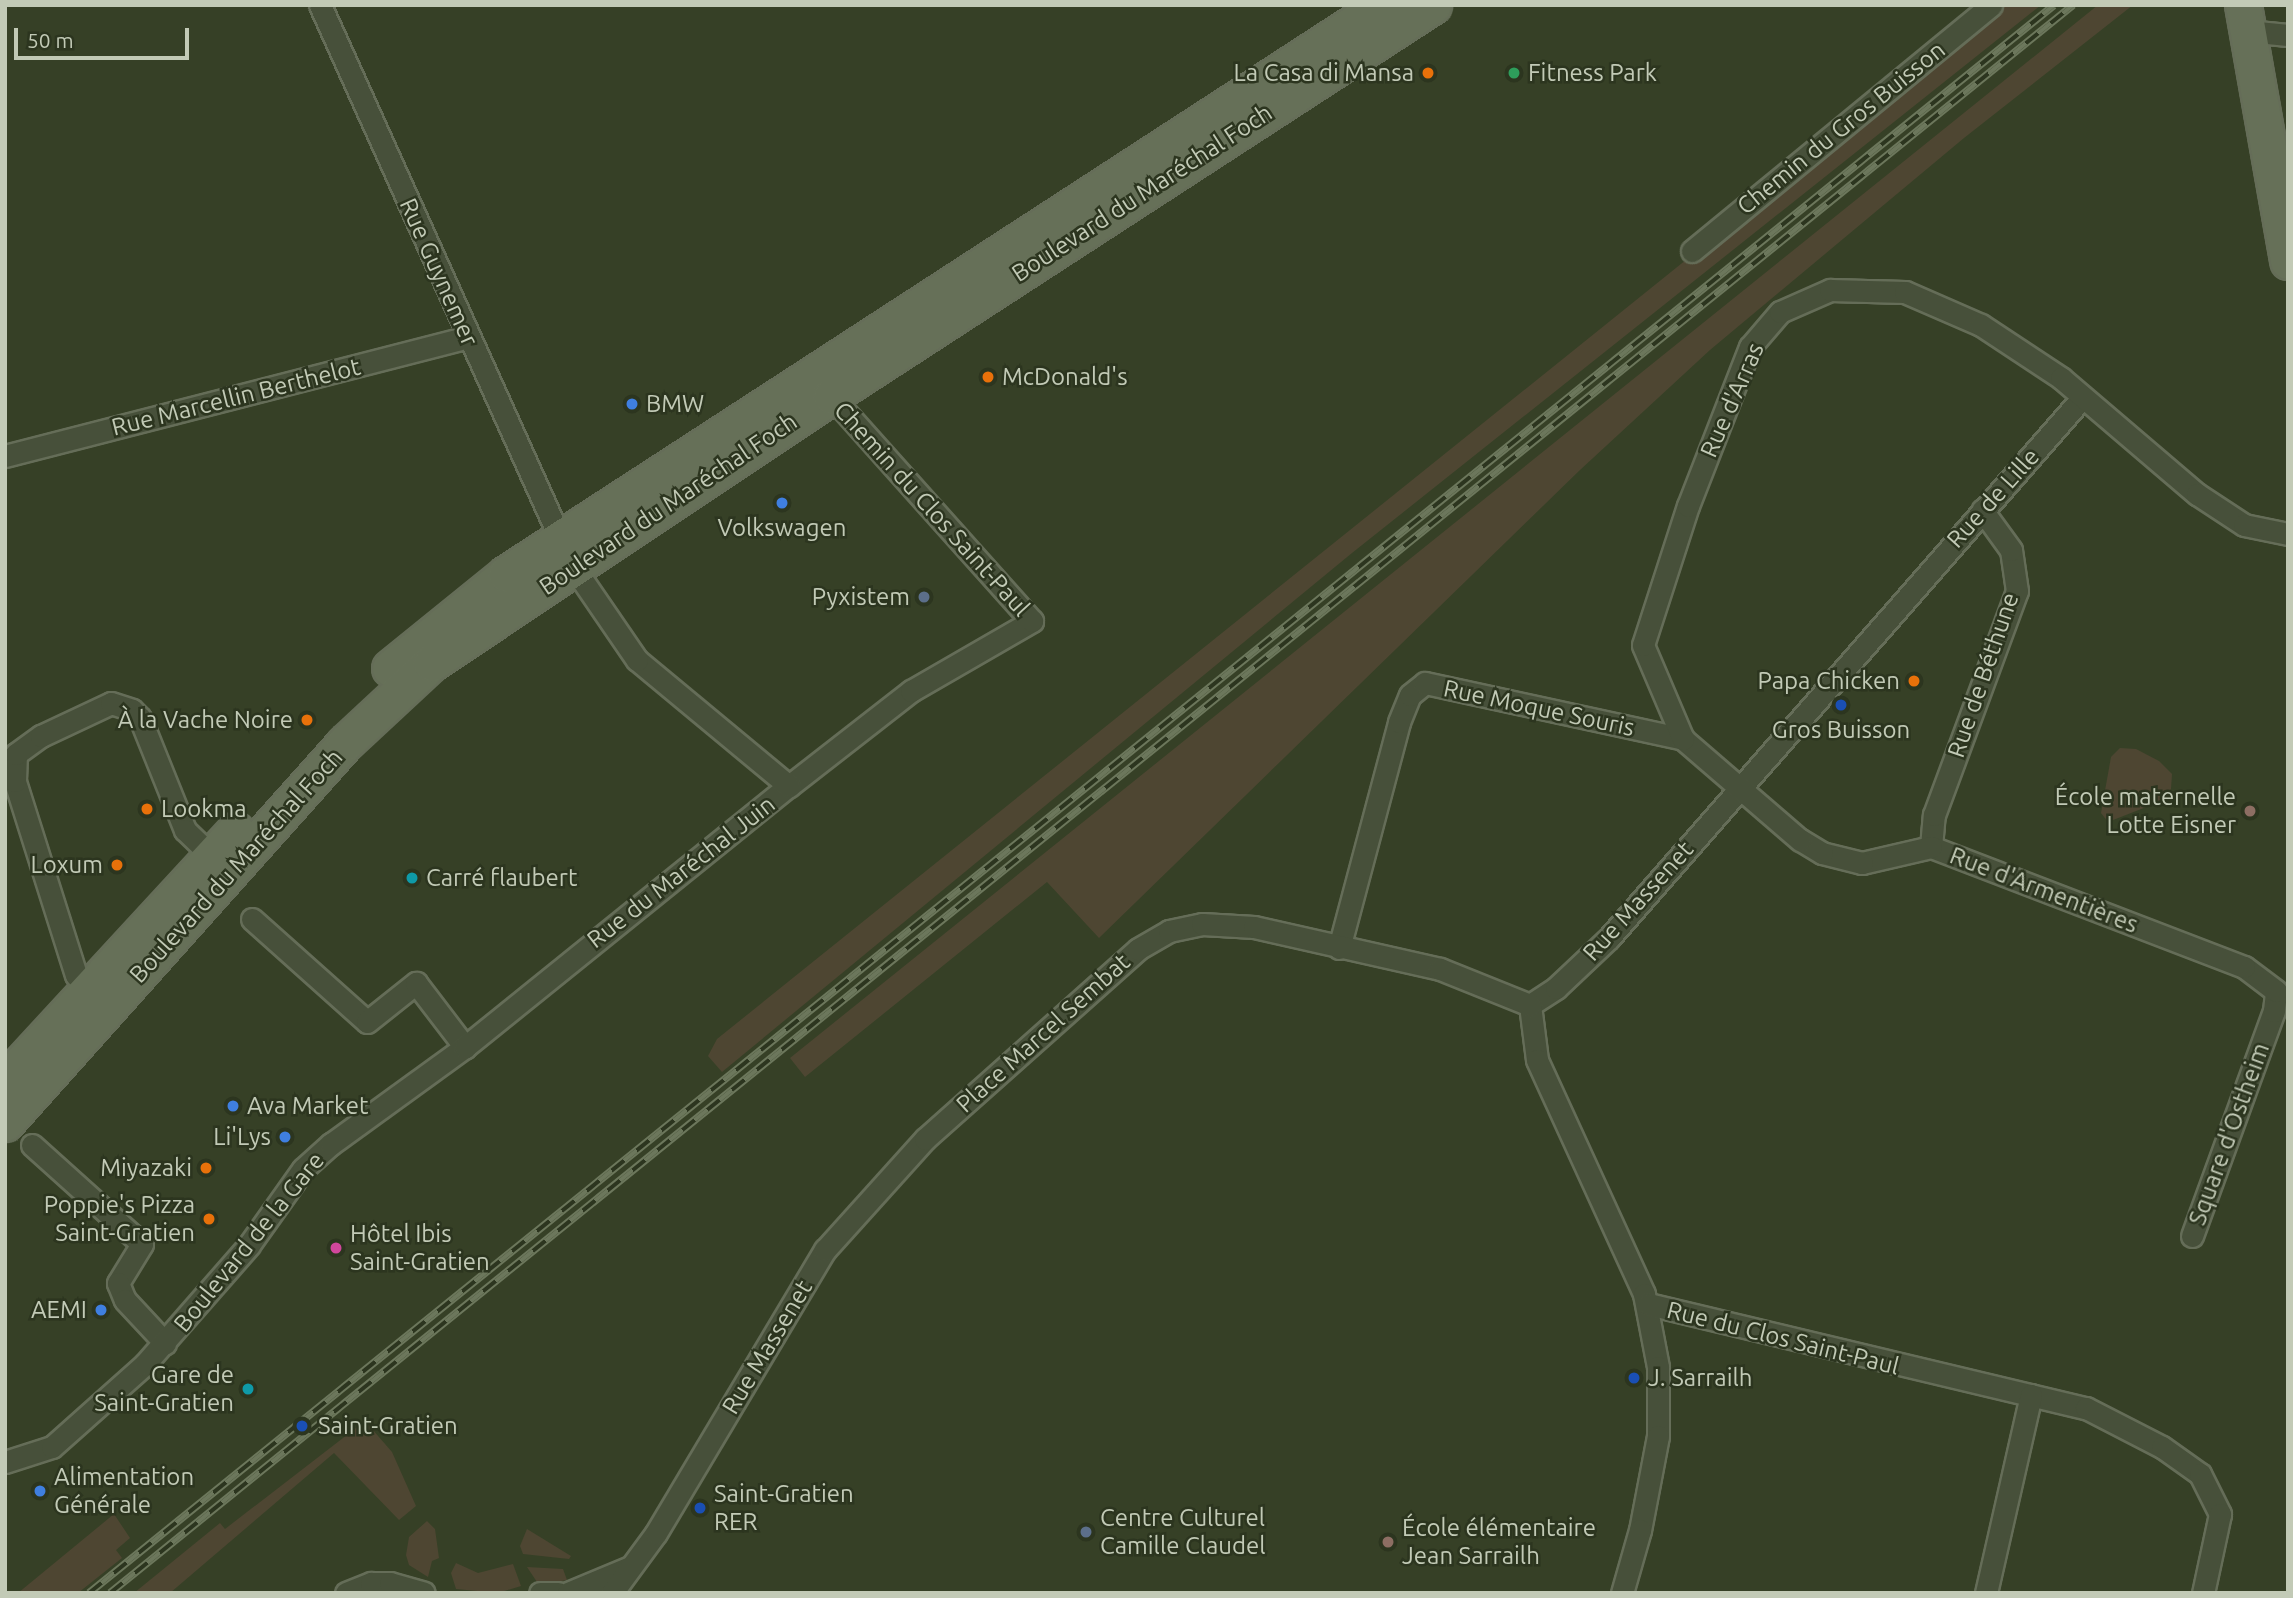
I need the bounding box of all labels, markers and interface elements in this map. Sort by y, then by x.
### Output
scale bar [18,14,192,58]
text: 50 m [27,28,74,52]
street label: Chemin du Gros Buisson [1731,35,1951,221]
place label: La Casa di Mansa [1234,59,1414,87]
place label: Fitness Park [1528,59,1657,87]
marker: La Casa di Mansa [1420,65,1436,81]
marker: Fitness Park [1506,65,1522,81]
street label: Boulevard du Maréchal Foch [1007,98,1277,288]
street label: Rue Guynemer [394,194,484,350]
street label: Rue d'Arras [1694,338,1770,462]
street label: Rue Marcellin Berthelot [109,352,363,442]
place label: McDonald's [1002,363,1128,391]
marker: McDonald's [980,369,996,385]
place label: BMW [646,390,704,418]
marker: BMW [624,396,640,412]
street label: Chemin du Clos Saint-Paul [828,396,1036,622]
street label: Boulevard du Maréchal Foch [534,407,802,601]
street label: Rue de Lille [1941,442,2045,554]
marker: Volkswagen [774,495,790,511]
place label: Volkswagen [718,514,846,542]
place label: Pyxistem [812,583,910,611]
marker: Pyxistem [916,589,932,605]
street label: Rue de Béthune [1941,589,2025,761]
place label: Papa Chicken [1758,667,1900,695]
marker: Papa Chicken [1906,673,1922,689]
street label: Rue Moque Souris [1441,674,1637,742]
marker: Gros Buisson [1833,697,1849,713]
place label: À la Vache Noire [118,706,293,734]
marker: À la Vache Noire [299,712,315,728]
place label: Gros Buisson [1772,716,1910,744]
street label: Boulevard du Maréchal Foch [123,743,349,989]
place label: École maternelle Lotte Eisner [2055,783,2236,839]
street label: Rue du Maréchal Juin [581,790,781,954]
place label: Lookma [161,795,246,823]
marker: Lookma [139,801,155,817]
marker: École maternelle Lotte Eisner [2242,803,2258,819]
street label: Rue Massenet [1577,835,1699,967]
street label: Rue d'Armentières [1946,841,2142,939]
place label: Loxum [30,851,103,879]
marker: Loxum [109,857,125,873]
place label: Carré flaubert [426,864,577,892]
marker: Carré flaubert [404,870,420,886]
street label: Place Marcel Sembat [950,947,1136,1119]
street label: Square d'Ostheim [2183,1039,2275,1229]
place label: Ava Market [247,1092,368,1120]
marker: Ava Market [225,1098,241,1114]
place label: Li'Lys [213,1123,271,1151]
marker: Li'Lys [277,1129,293,1145]
street label: Boulevard de la Gare [168,1146,330,1338]
place label: Miyazaki [100,1154,192,1182]
marker: Miyazaki [198,1160,214,1176]
place label: Poppie's Pizza Saint-Gratien [44,1191,195,1247]
marker: Poppie's Pizza Saint-Gratien [201,1211,217,1227]
place label: Hôtel Ibis Saint-Gratien [350,1220,490,1276]
marker: Hôtel Ibis Saint-Gratien [328,1240,344,1256]
street label: Rue Massenet [716,1275,818,1419]
street label: Rue du Clos Saint-Paul [1664,1295,1902,1381]
place label: AEMI [31,1296,87,1324]
marker: AEMI [93,1302,109,1318]
place label: Gare de Saint-Gratien [94,1361,234,1417]
place label: J. Sarrailh [1648,1364,1752,1392]
marker: J. Sarrailh [1626,1370,1642,1386]
marker: Gare de Saint-Gratien [240,1381,256,1397]
place label: Saint-Gratien [318,1412,458,1440]
marker: Saint-Gratien [292,1416,312,1436]
place label: Alimentation Générale [54,1463,194,1519]
place label: Saint-Gratien RER [714,1480,854,1536]
marker: Alimentation Générale [32,1483,48,1499]
marker: Saint-Gratien RER [692,1500,708,1516]
place label: Centre Culturel Camille Claudel [1100,1504,1266,1560]
place label: École élémentaire Jean Sarrailh [1402,1514,1596,1570]
marker: Centre Culturel Camille Claudel [1078,1524,1094,1540]
marker: École élémentaire Jean Sarrailh [1380,1534,1396,1550]

